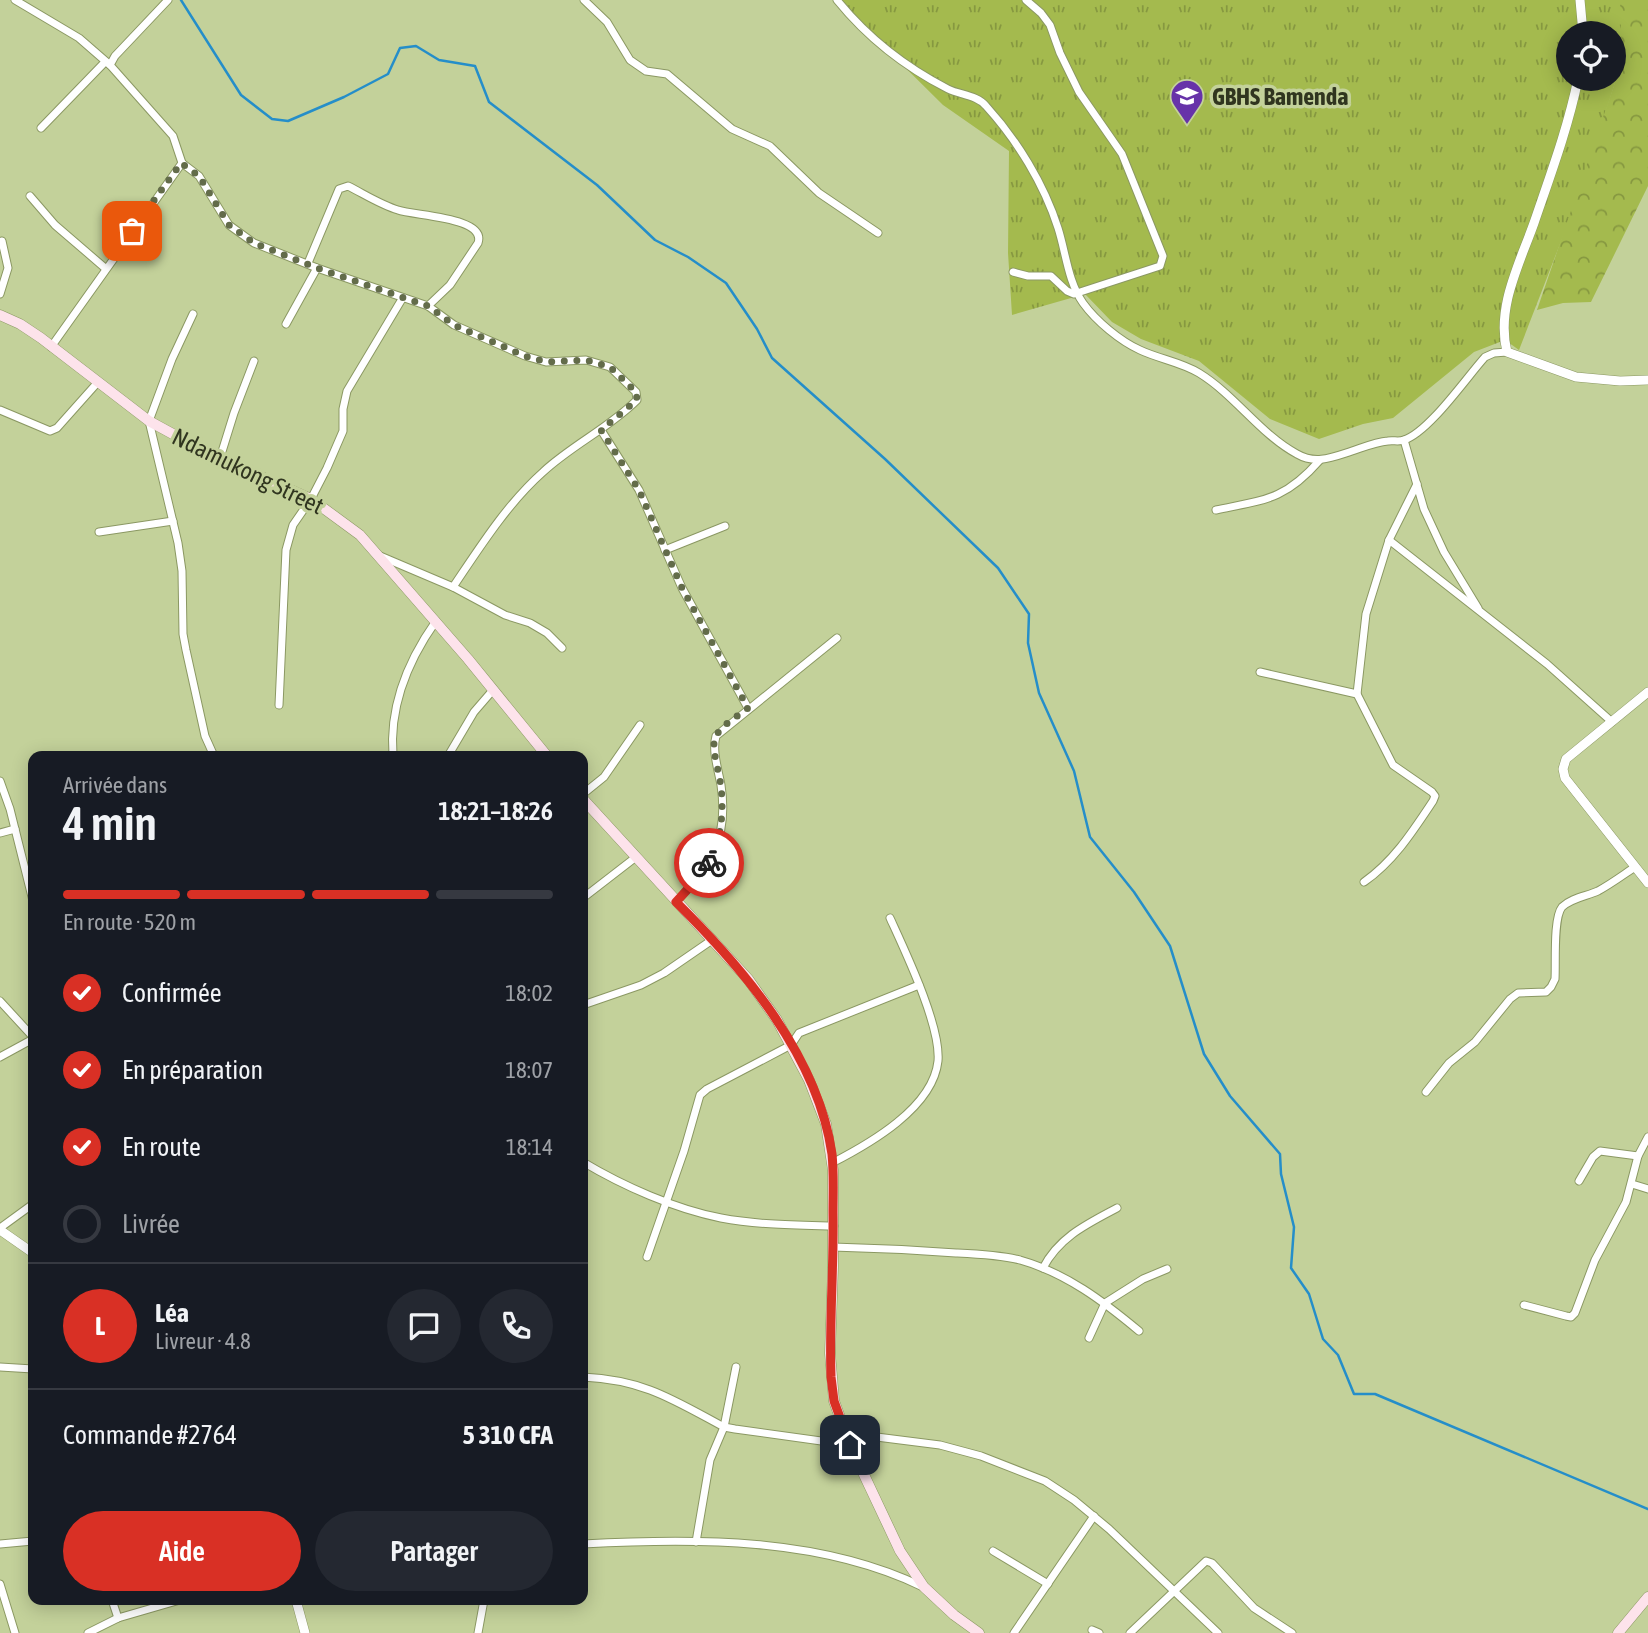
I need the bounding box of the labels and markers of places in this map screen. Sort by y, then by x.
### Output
school or university icon: GBHS Bamenda [1168,77,1206,126]
place label: GBHS Bamenda [1212,83,1348,110]
pin [102,201,162,261]
pin [820,1415,880,1475]

